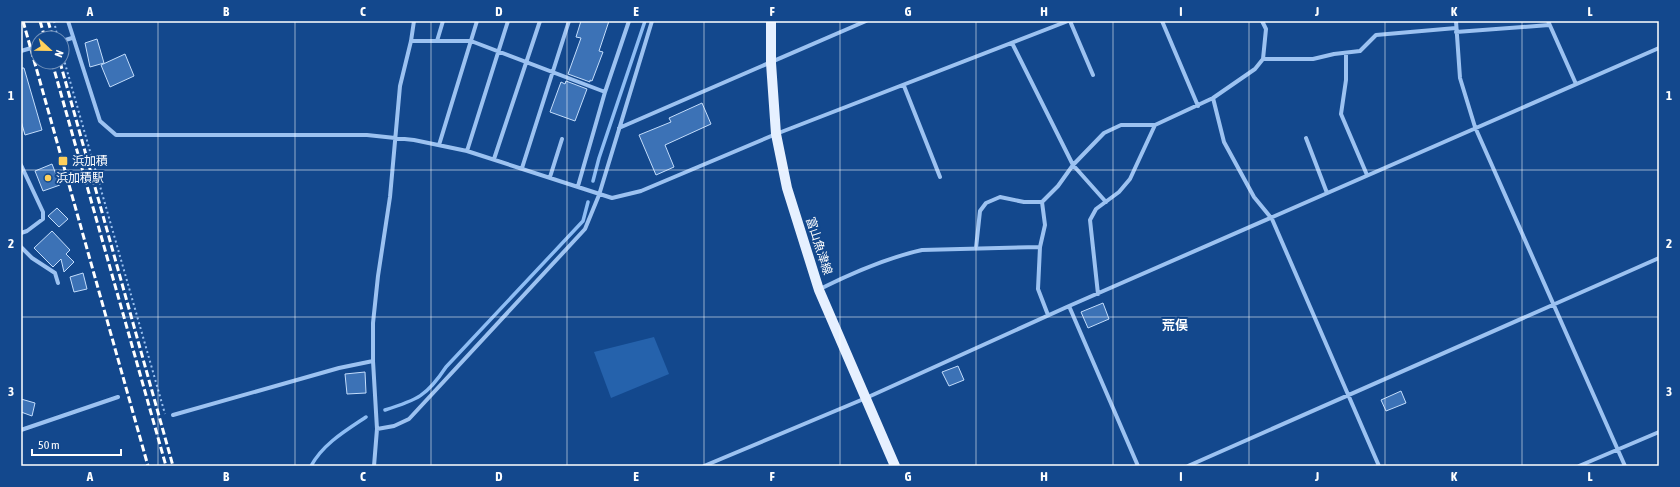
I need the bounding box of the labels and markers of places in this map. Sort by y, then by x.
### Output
place label: 浜加積 [72,154,108,168]
marker: 浜加積 [57,155,69,167]
place label: 浜加積駅 [56,171,104,185]
marker: 浜加積駅 [43,173,53,183]

